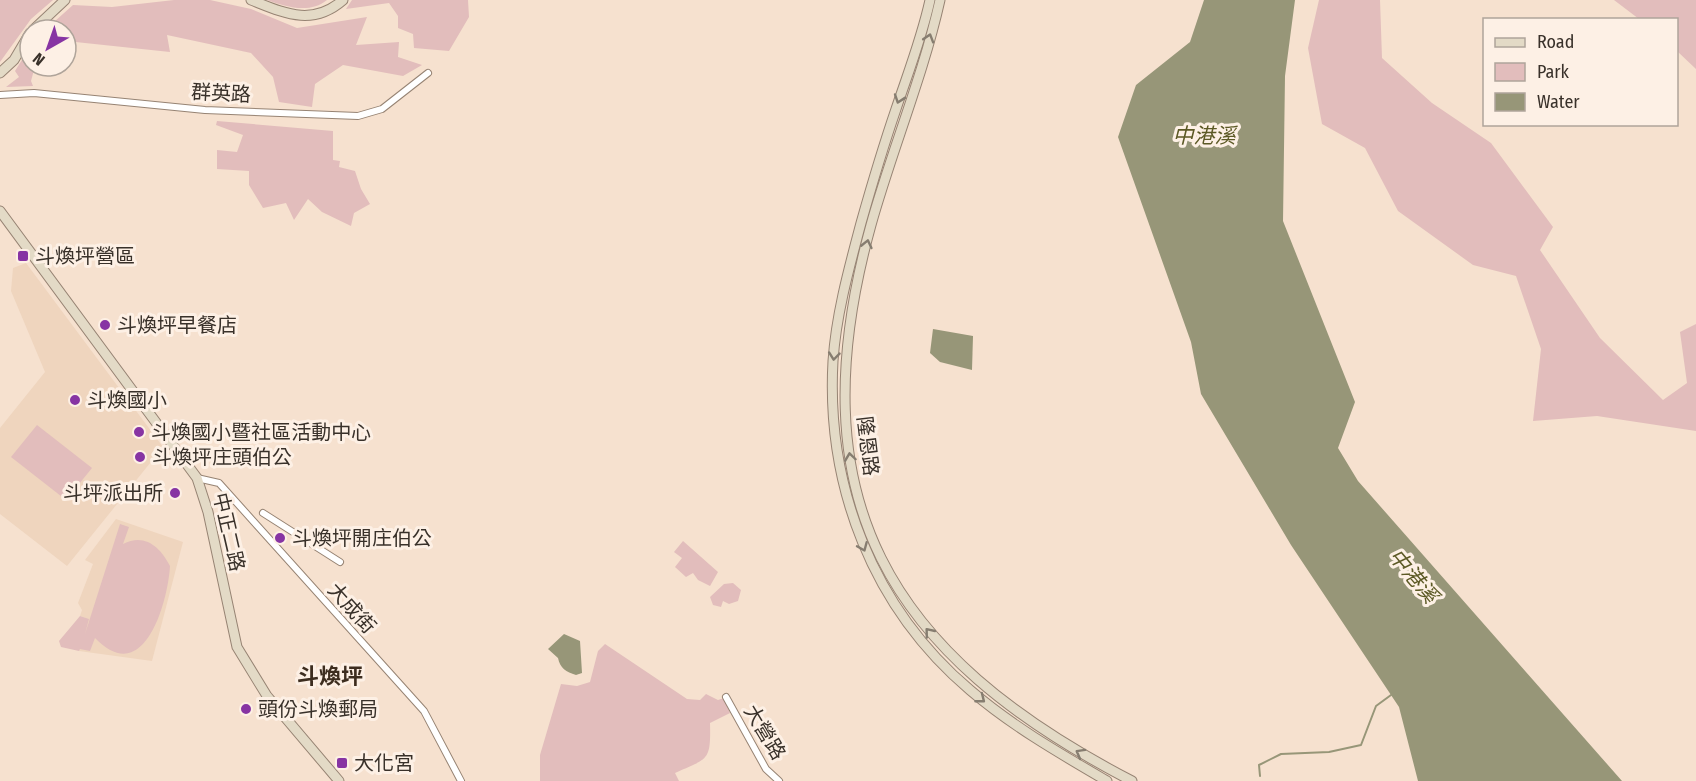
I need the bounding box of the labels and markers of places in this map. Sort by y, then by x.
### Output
place label: 斗煥坪營區 [35,244,135,268]
marker: 斗煥坪營區 [16,249,30,263]
place label: 斗煥坪早餐店 [117,313,237,337]
marker: 斗煥坪早餐店 [98,318,112,332]
place label: 斗煥國小 [87,388,167,412]
marker: 斗煥國小 [68,393,82,407]
place label: 斗煥國小暨社區活動中心 [151,420,371,444]
marker: 斗煥國小暨社區活動中心 [132,425,146,439]
place label: 斗煥坪庄頭伯公 [152,445,292,469]
marker: 斗煥坪庄頭伯公 [133,450,147,464]
place label: 斗坪派出所 [63,481,163,505]
marker: 斗坪派出所 [168,486,182,500]
place label: 斗煥坪開庄伯公 [292,526,432,550]
marker: 斗煥坪開庄伯公 [273,531,287,545]
place label: 頭份斗煥郵局 [258,697,378,721]
marker: 頭份斗煥郵局 [239,702,253,716]
place label: 大化宮 [354,751,414,775]
marker: 大化宮 [335,756,349,770]

